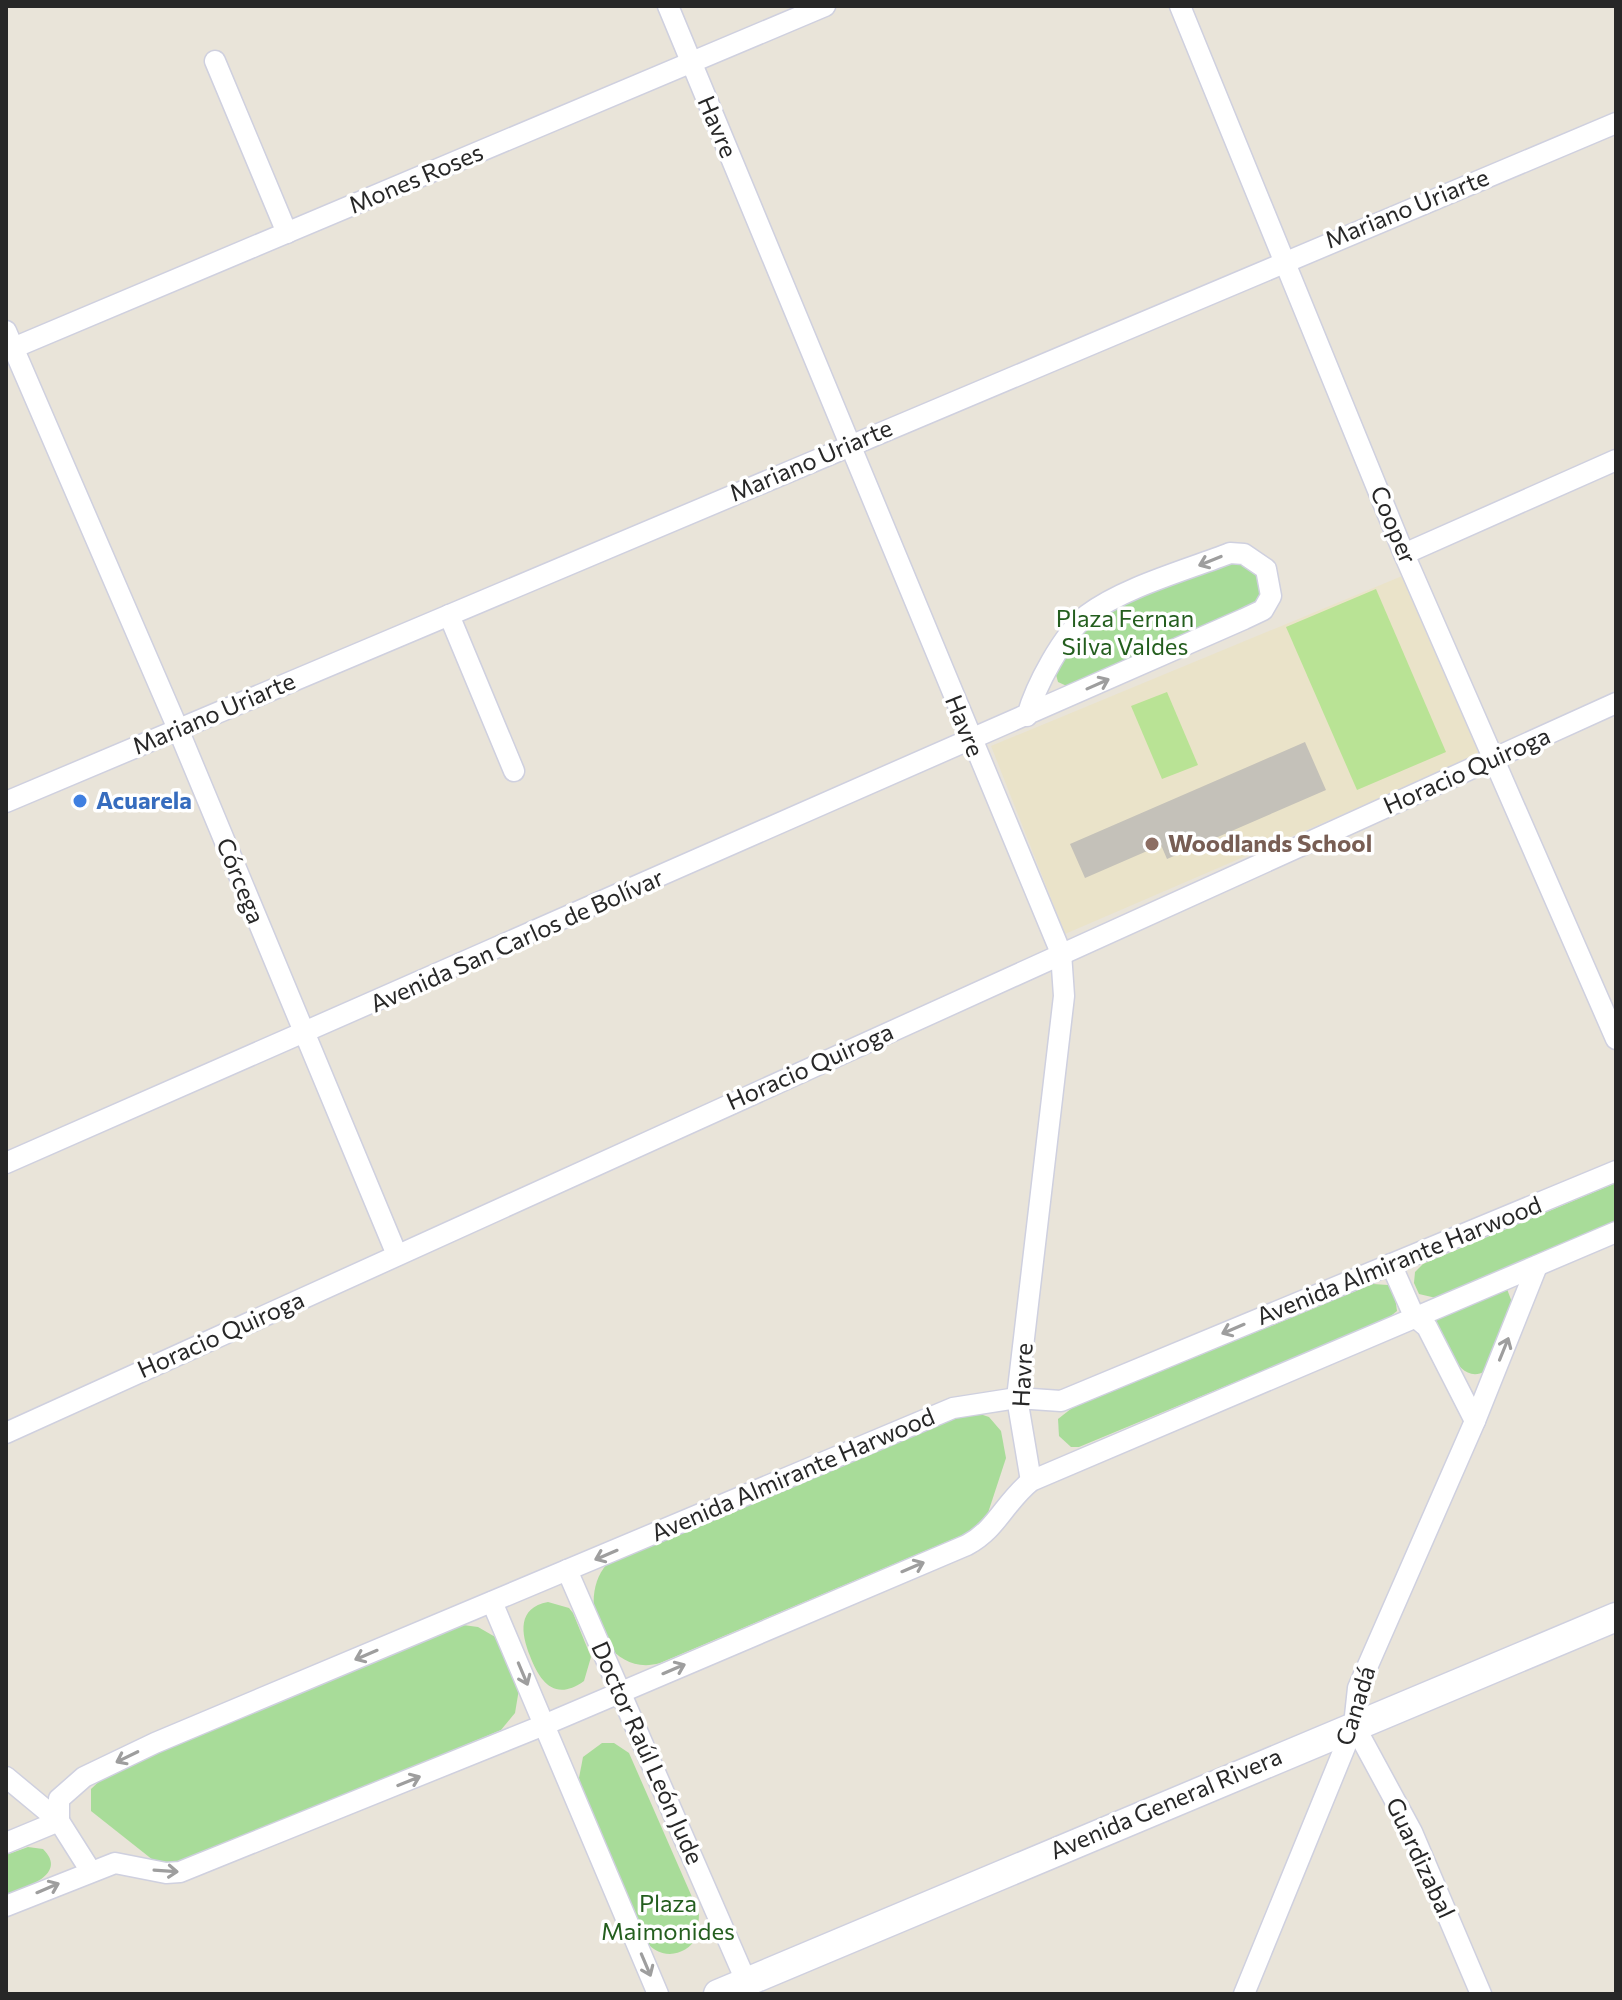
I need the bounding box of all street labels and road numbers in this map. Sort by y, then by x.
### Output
street label: Havre [692,91,744,162]
street label: Mones Roses [344,136,487,219]
street label: Mariano Uriarte [1320,162,1493,254]
street label: Mariano Uriarte [725,412,896,507]
street label: Cooper [1365,481,1424,568]
street label: Mariano Uriarte [128,665,299,760]
street label: Havre [940,690,991,761]
street label: Horacio Quiroga [1379,720,1554,819]
street label: Córcega [211,833,272,928]
street label: Avenida San Carlos de Bolívar [365,862,668,1018]
street label: Horacio Quiroga [722,1016,897,1115]
street label: Avenida Almirante Harwood [1252,1189,1545,1330]
street label: Horacio Quiroga [133,1284,308,1383]
street label: Havre [1005,1342,1038,1408]
street label: Avenida Almirante Harwood [646,1401,938,1547]
street label: Doctor Raúl León Jude [586,1637,711,1868]
street label: Canadá [1329,1662,1380,1749]
street label: Avenida General Rivera [1045,1741,1286,1865]
street label: Guardizabal [1381,1792,1462,1922]

